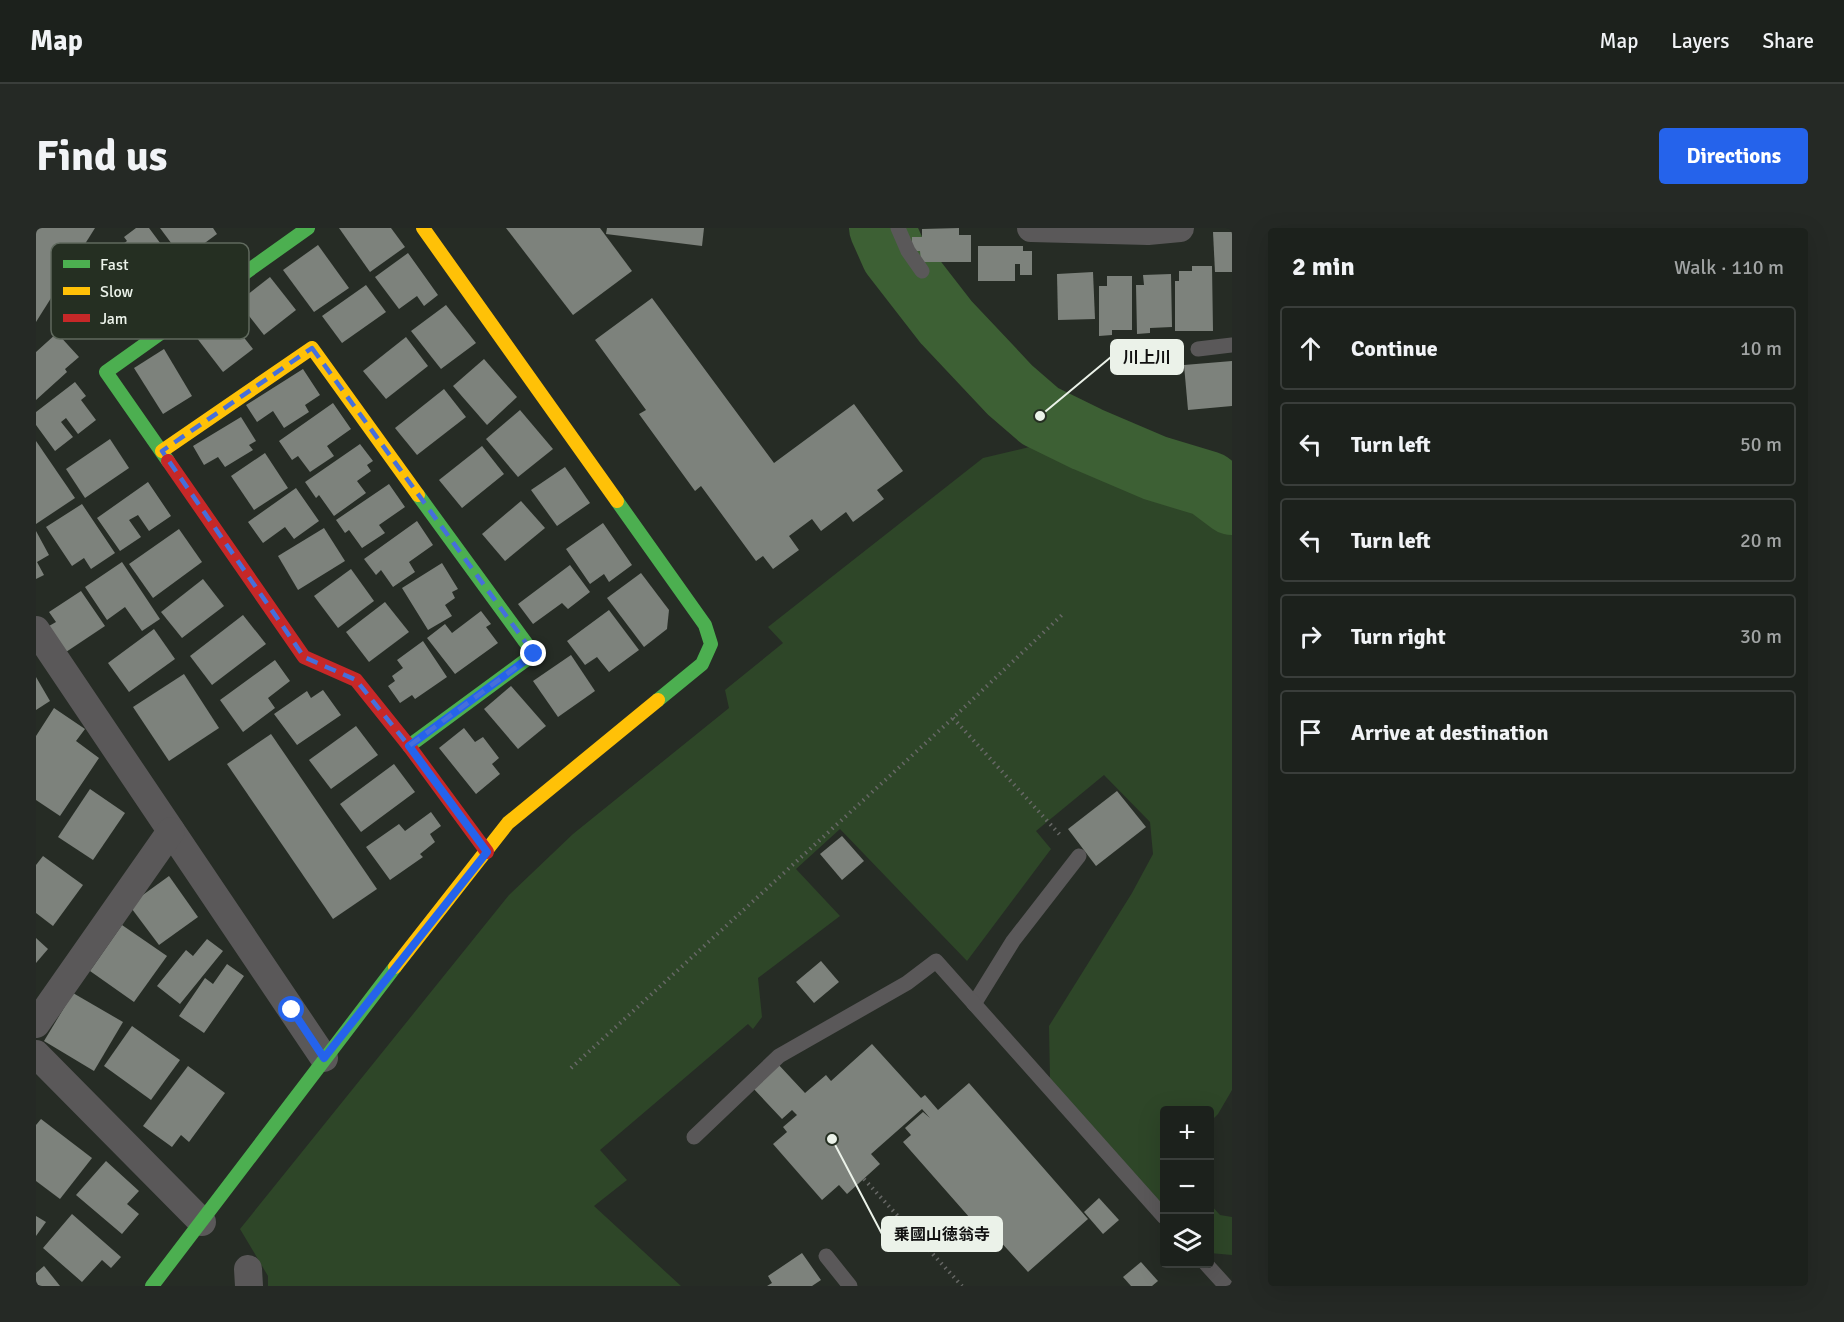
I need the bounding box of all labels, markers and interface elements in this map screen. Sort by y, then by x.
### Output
text: Map [30,24,83,58]
text: Map [1600,28,1638,54]
text: Layers [1671,28,1729,54]
text: Share [1762,28,1814,54]
button: Directions [1659,128,1808,184]
text: Find us [36,131,167,182]
legend [51,243,249,339]
text: 2 min [1292,251,1355,283]
text: Fast [100,255,129,275]
text: Walk · 110 m [1674,255,1784,280]
text: Slow [100,282,134,302]
text: Jam [100,309,128,329]
icon: ahead [1294,332,1327,365]
text: Continue [1351,335,1438,362]
text: 10 m [1740,336,1782,361]
callout: 川上川 [1111,340,1183,374]
text: 川上川 [1123,348,1171,368]
icon: left [1294,428,1327,461]
text: Turn left [1351,431,1431,458]
text: 50 m [1740,432,1782,457]
icon: left [1294,524,1327,557]
text: Turn left [1351,527,1431,554]
text: 20 m [1740,528,1782,553]
icon: right [1294,620,1327,653]
text: Turn right [1351,623,1446,650]
text: 30 m [1740,624,1782,649]
route end [520,640,546,666]
icon: arrive [1294,716,1327,749]
text: Arrive at destination [1351,719,1548,746]
route start [278,996,304,1022]
map controls [1160,1106,1214,1268]
button: + [1160,1106,1214,1160]
button: − [1160,1160,1214,1214]
button: layers [1160,1214,1214,1268]
callout: 乗國山徳翁寺 [882,1217,1002,1251]
text: 乗國山徳翁寺 [894,1225,990,1245]

